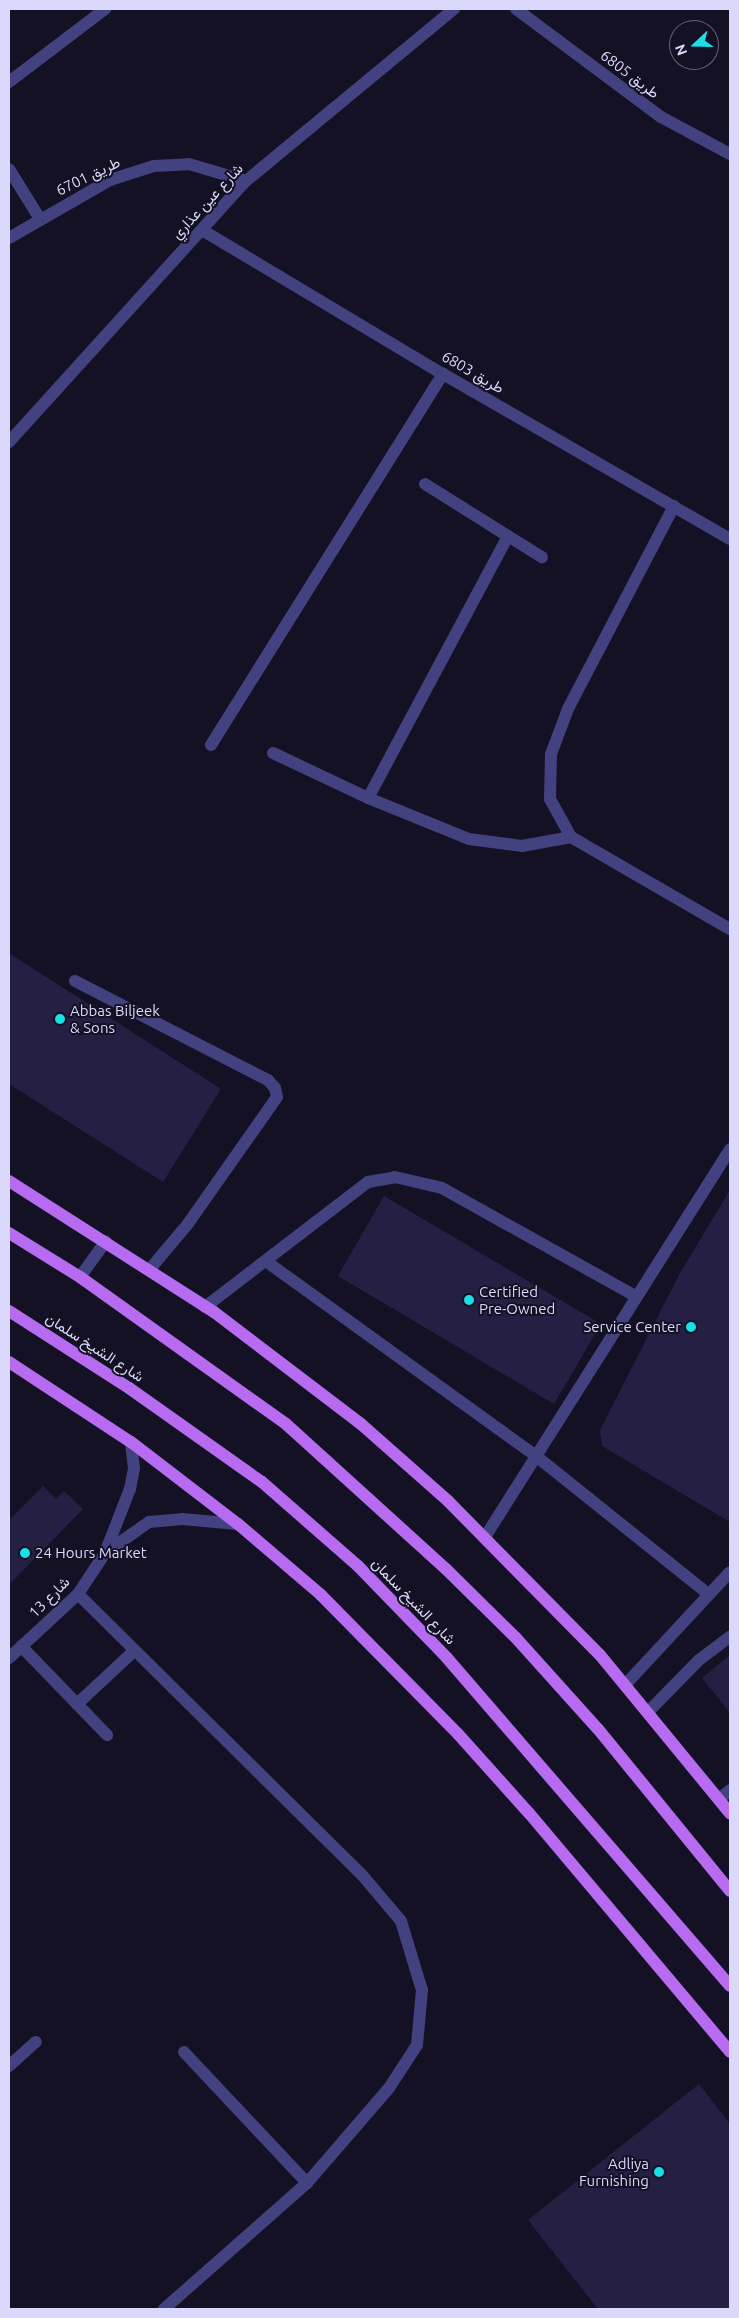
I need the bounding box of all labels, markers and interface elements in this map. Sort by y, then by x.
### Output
north arrow [669,20,719,70]
text: N [672,42,690,58]
street label: طريق 6805 [597,46,663,102]
street label: طريق 6701 [53,153,123,199]
street label: شارع عين عذاري [167,160,247,242]
street label: طريق 6803 [439,347,507,397]
place label: Abbas Biljeek & Sons [70,1001,160,1036]
marker: Abbas Biljeek & Sons [54,1013,66,1025]
place label: Certified Pre-Owned [479,1282,555,1317]
marker: Certified Pre-Owned [463,1294,475,1306]
street label: شارع الشيخ سلمان [43,1309,147,1385]
place label: Service Center [583,1318,681,1336]
marker: Service Center [685,1321,697,1333]
place label: 24 Hours Market [35,1544,147,1562]
marker: 24 Hours Market [19,1547,31,1559]
street label: شارع الشيخ سلمان [368,1554,460,1648]
street label: شارع 13 [25,1573,73,1621]
place label: Adliya Furnishing [579,2154,649,2189]
marker: Adliya Furnishing [653,2166,665,2178]

